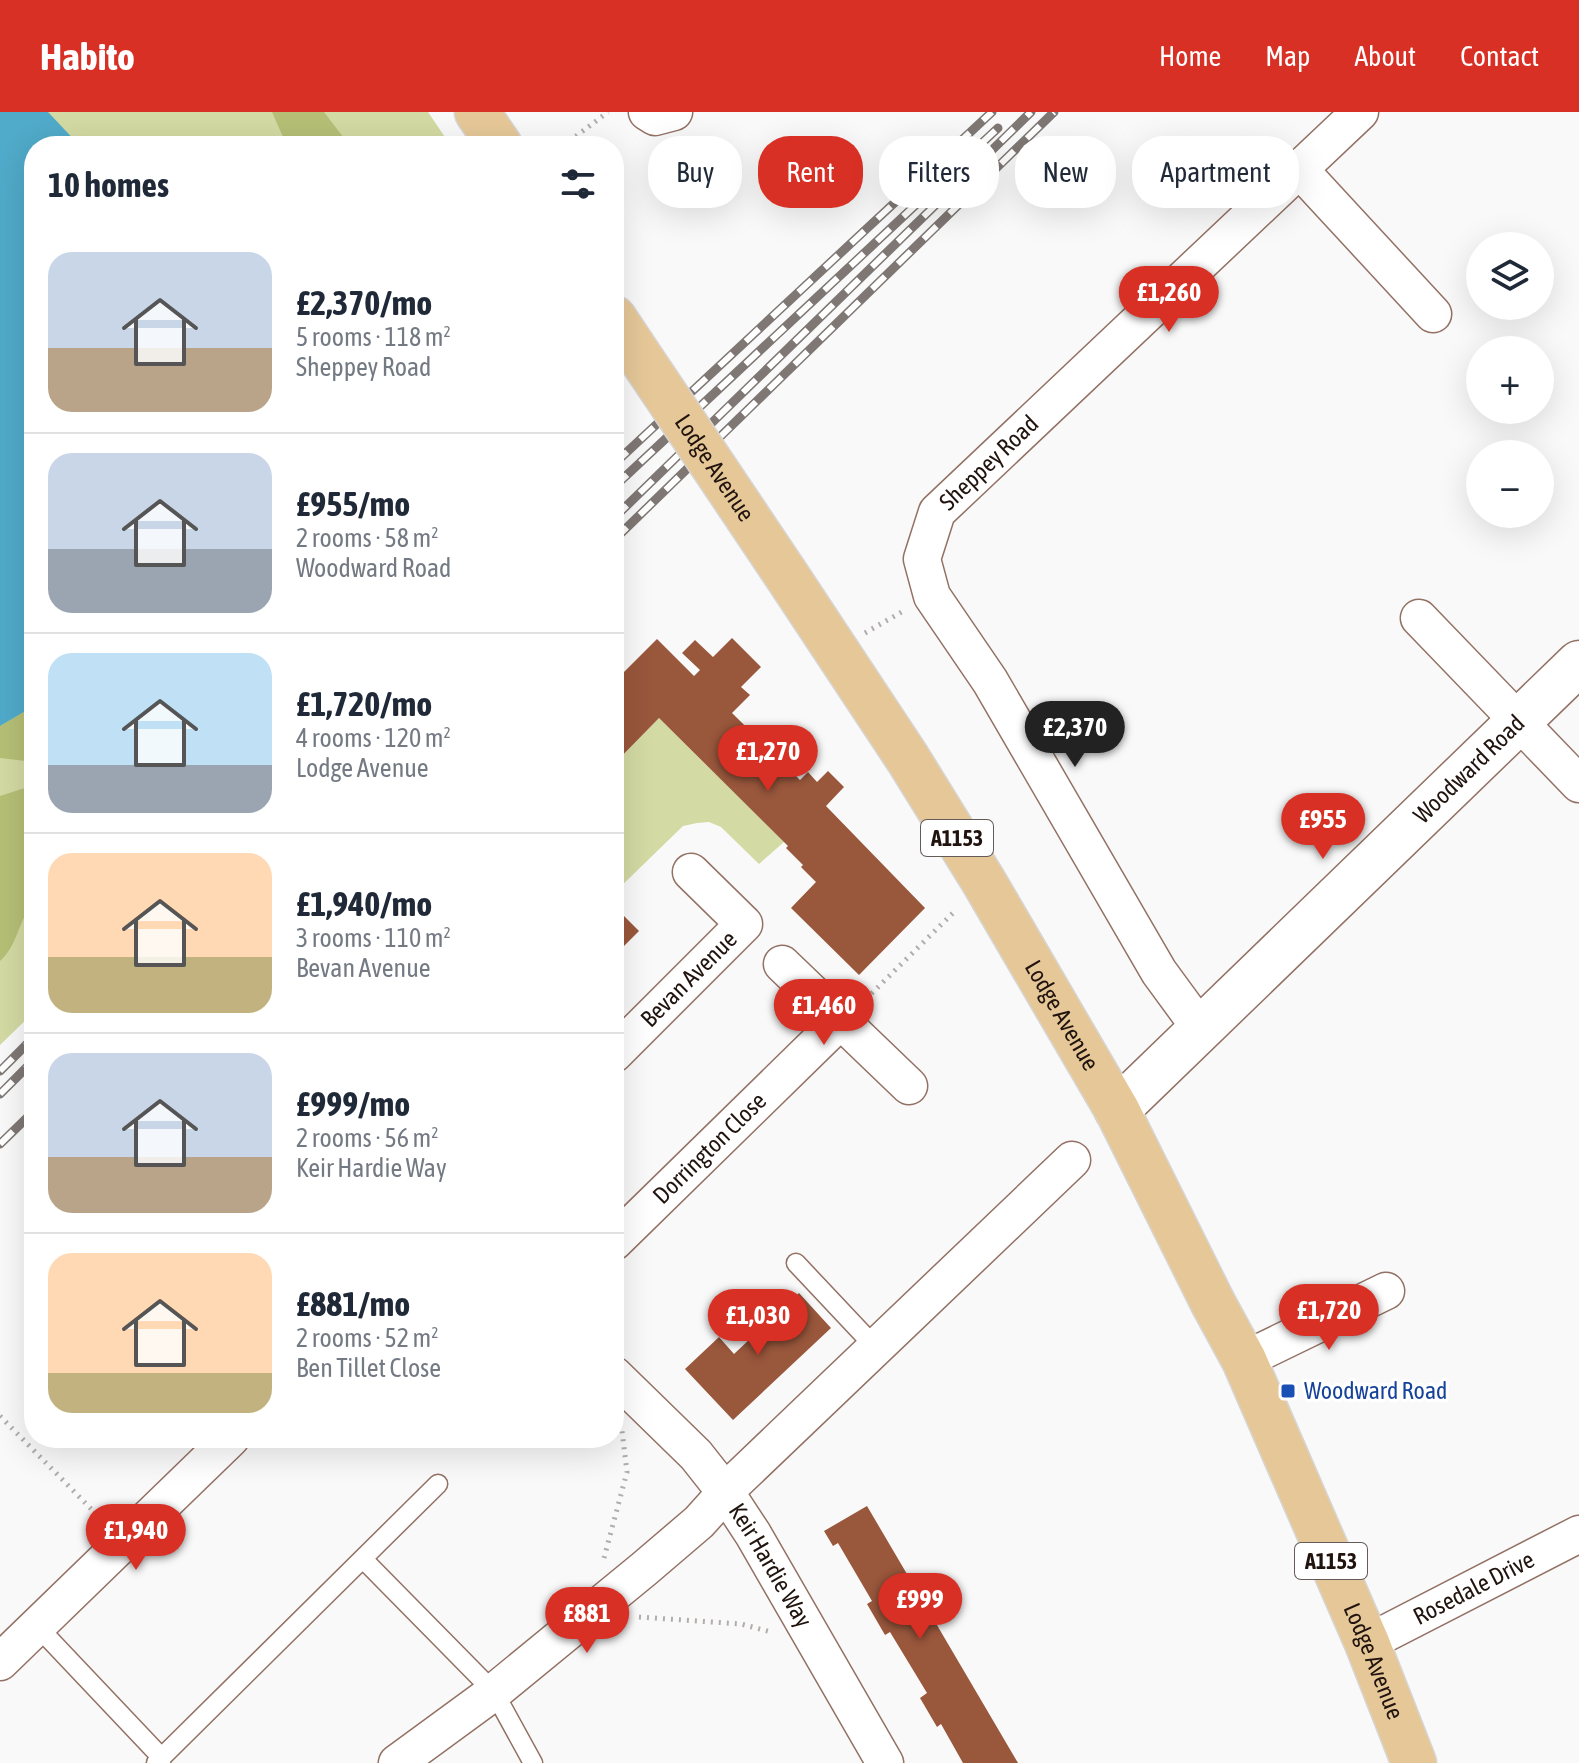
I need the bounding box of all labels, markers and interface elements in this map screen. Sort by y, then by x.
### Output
text: Habito [40,35,135,78]
text: Home [1159,40,1221,72]
text: Map [1265,40,1310,72]
text: About [1354,40,1416,72]
text: Contact [1460,40,1539,72]
chip: Buy [648,136,742,208]
chip: Rent [758,136,863,208]
chip: Filters [879,136,999,208]
chip: New [1015,136,1116,208]
chip: Apartment [1132,136,1299,208]
icon: filters [556,162,600,206]
text: 10 homes [48,165,169,204]
map controls [1466,232,1554,528]
button: layers [1466,232,1554,320]
pin: £1,260 [1104,266,1234,334]
text: £1,260 [1137,277,1201,307]
text: £2,370/mo [296,283,432,322]
icon: home [112,284,208,380]
text: 5 rooms · 118 m² [296,322,451,352]
button: + [1466,336,1554,424]
text: Sheppey Road [296,352,431,382]
street label: Lodge Avenue [670,409,760,526]
street label: Sheppey Road [934,410,1043,515]
button: − [1466,440,1554,528]
text: £955/mo [296,484,410,523]
icon: home [112,485,208,581]
text: 2 rooms · 58 m² [296,523,438,553]
text: Woodward Road [296,553,451,583]
text: £1,720/mo [296,684,432,723]
icon: home [112,685,208,781]
pin: £2,370 [1010,701,1140,769]
street label: Woodward Road [1408,709,1530,829]
text: £2,370 [1043,712,1107,742]
text: 4 rooms · 120 m² [296,723,451,753]
pin: £1,270 [703,725,833,793]
text: £1,270 [736,736,800,766]
text: Lodge Avenue [296,753,429,783]
pin: £955 [1276,793,1370,861]
text: £955 [1299,804,1347,834]
road number: A1153 [921,820,993,856]
text: £1,940/mo [296,884,432,923]
icon: home [112,885,208,981]
text: 3 rooms · 110 m² [296,923,451,953]
street label: Bevan Avenue [635,925,742,1032]
text: Bevan Avenue [296,953,431,983]
street label: Lodge Avenue [1020,955,1105,1075]
pin: £1,460 [759,979,889,1047]
text: £1,460 [792,990,856,1020]
text: £999/mo [296,1084,410,1123]
icon: home [112,1085,208,1181]
street label: Dorrington Close [647,1087,771,1209]
text: 2 rooms · 56 m² [296,1123,438,1153]
text: Keir Hardie Way [296,1153,447,1183]
text: £881/mo [296,1284,410,1323]
pin: £1,720 [1264,1284,1394,1352]
icon: home [112,1285,208,1381]
pin: £1,030 [693,1289,823,1357]
text: £1,720 [1297,1295,1361,1325]
text: £1,030 [726,1300,790,1330]
text: 2 rooms · 52 m² [296,1323,438,1353]
text: Ben Tillet Close [296,1353,441,1383]
place label: Woodward Road [1304,1377,1447,1404]
marker: Woodward Road [1279,1382,1297,1400]
street label: Keir Hardie Way [724,1498,818,1632]
pin: £1,940 [71,1504,201,1572]
text: £1,940 [104,1515,168,1545]
road number: A1153 [1295,1543,1367,1579]
street label: Rosedale Drive [1409,1545,1538,1630]
pin: £999 [873,1573,967,1641]
text: £999 [896,1584,944,1614]
pin: £881 [540,1587,634,1655]
text: £881 [563,1598,611,1628]
street label: Lodge Avenue [1338,1599,1409,1723]

